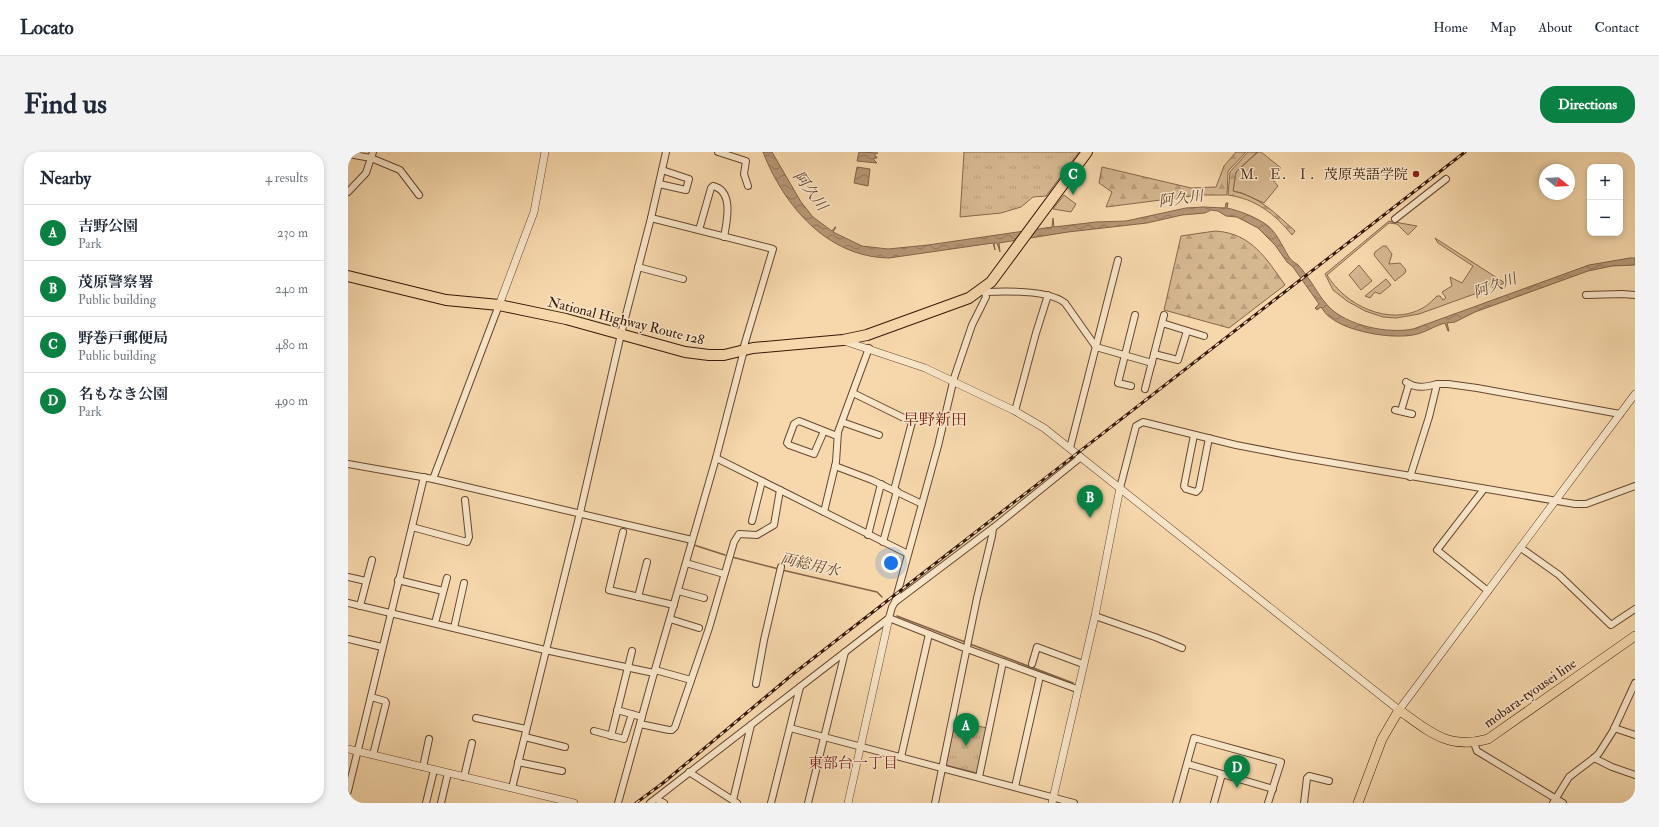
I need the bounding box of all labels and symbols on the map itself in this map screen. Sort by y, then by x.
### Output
pin: C [1060,162,1086,195]
north arrow [1539,164,1575,200]
place label: Ｍ．Ｅ．Ｉ．茂原英語学院 [1240,166,1408,183]
water label: 阿久川 [789,167,832,216]
marker: Ｍ．Ｅ．Ｉ．茂原英語学院 [1411,169,1421,179]
water label: 阿久川 [1157,186,1207,212]
water label: 阿久川 [1471,269,1521,303]
street label: National Highway Route 128 [546,293,706,350]
district label: 早野新田 [903,410,967,430]
pin: B [1077,485,1103,518]
water label: 両総用水 [779,549,843,581]
your location [881,553,901,573]
street label: mobara-tyousei line [1480,655,1580,732]
pin: A [953,713,979,746]
district label: 東部台一丁目 [808,754,898,773]
pin: D [1224,755,1250,788]

